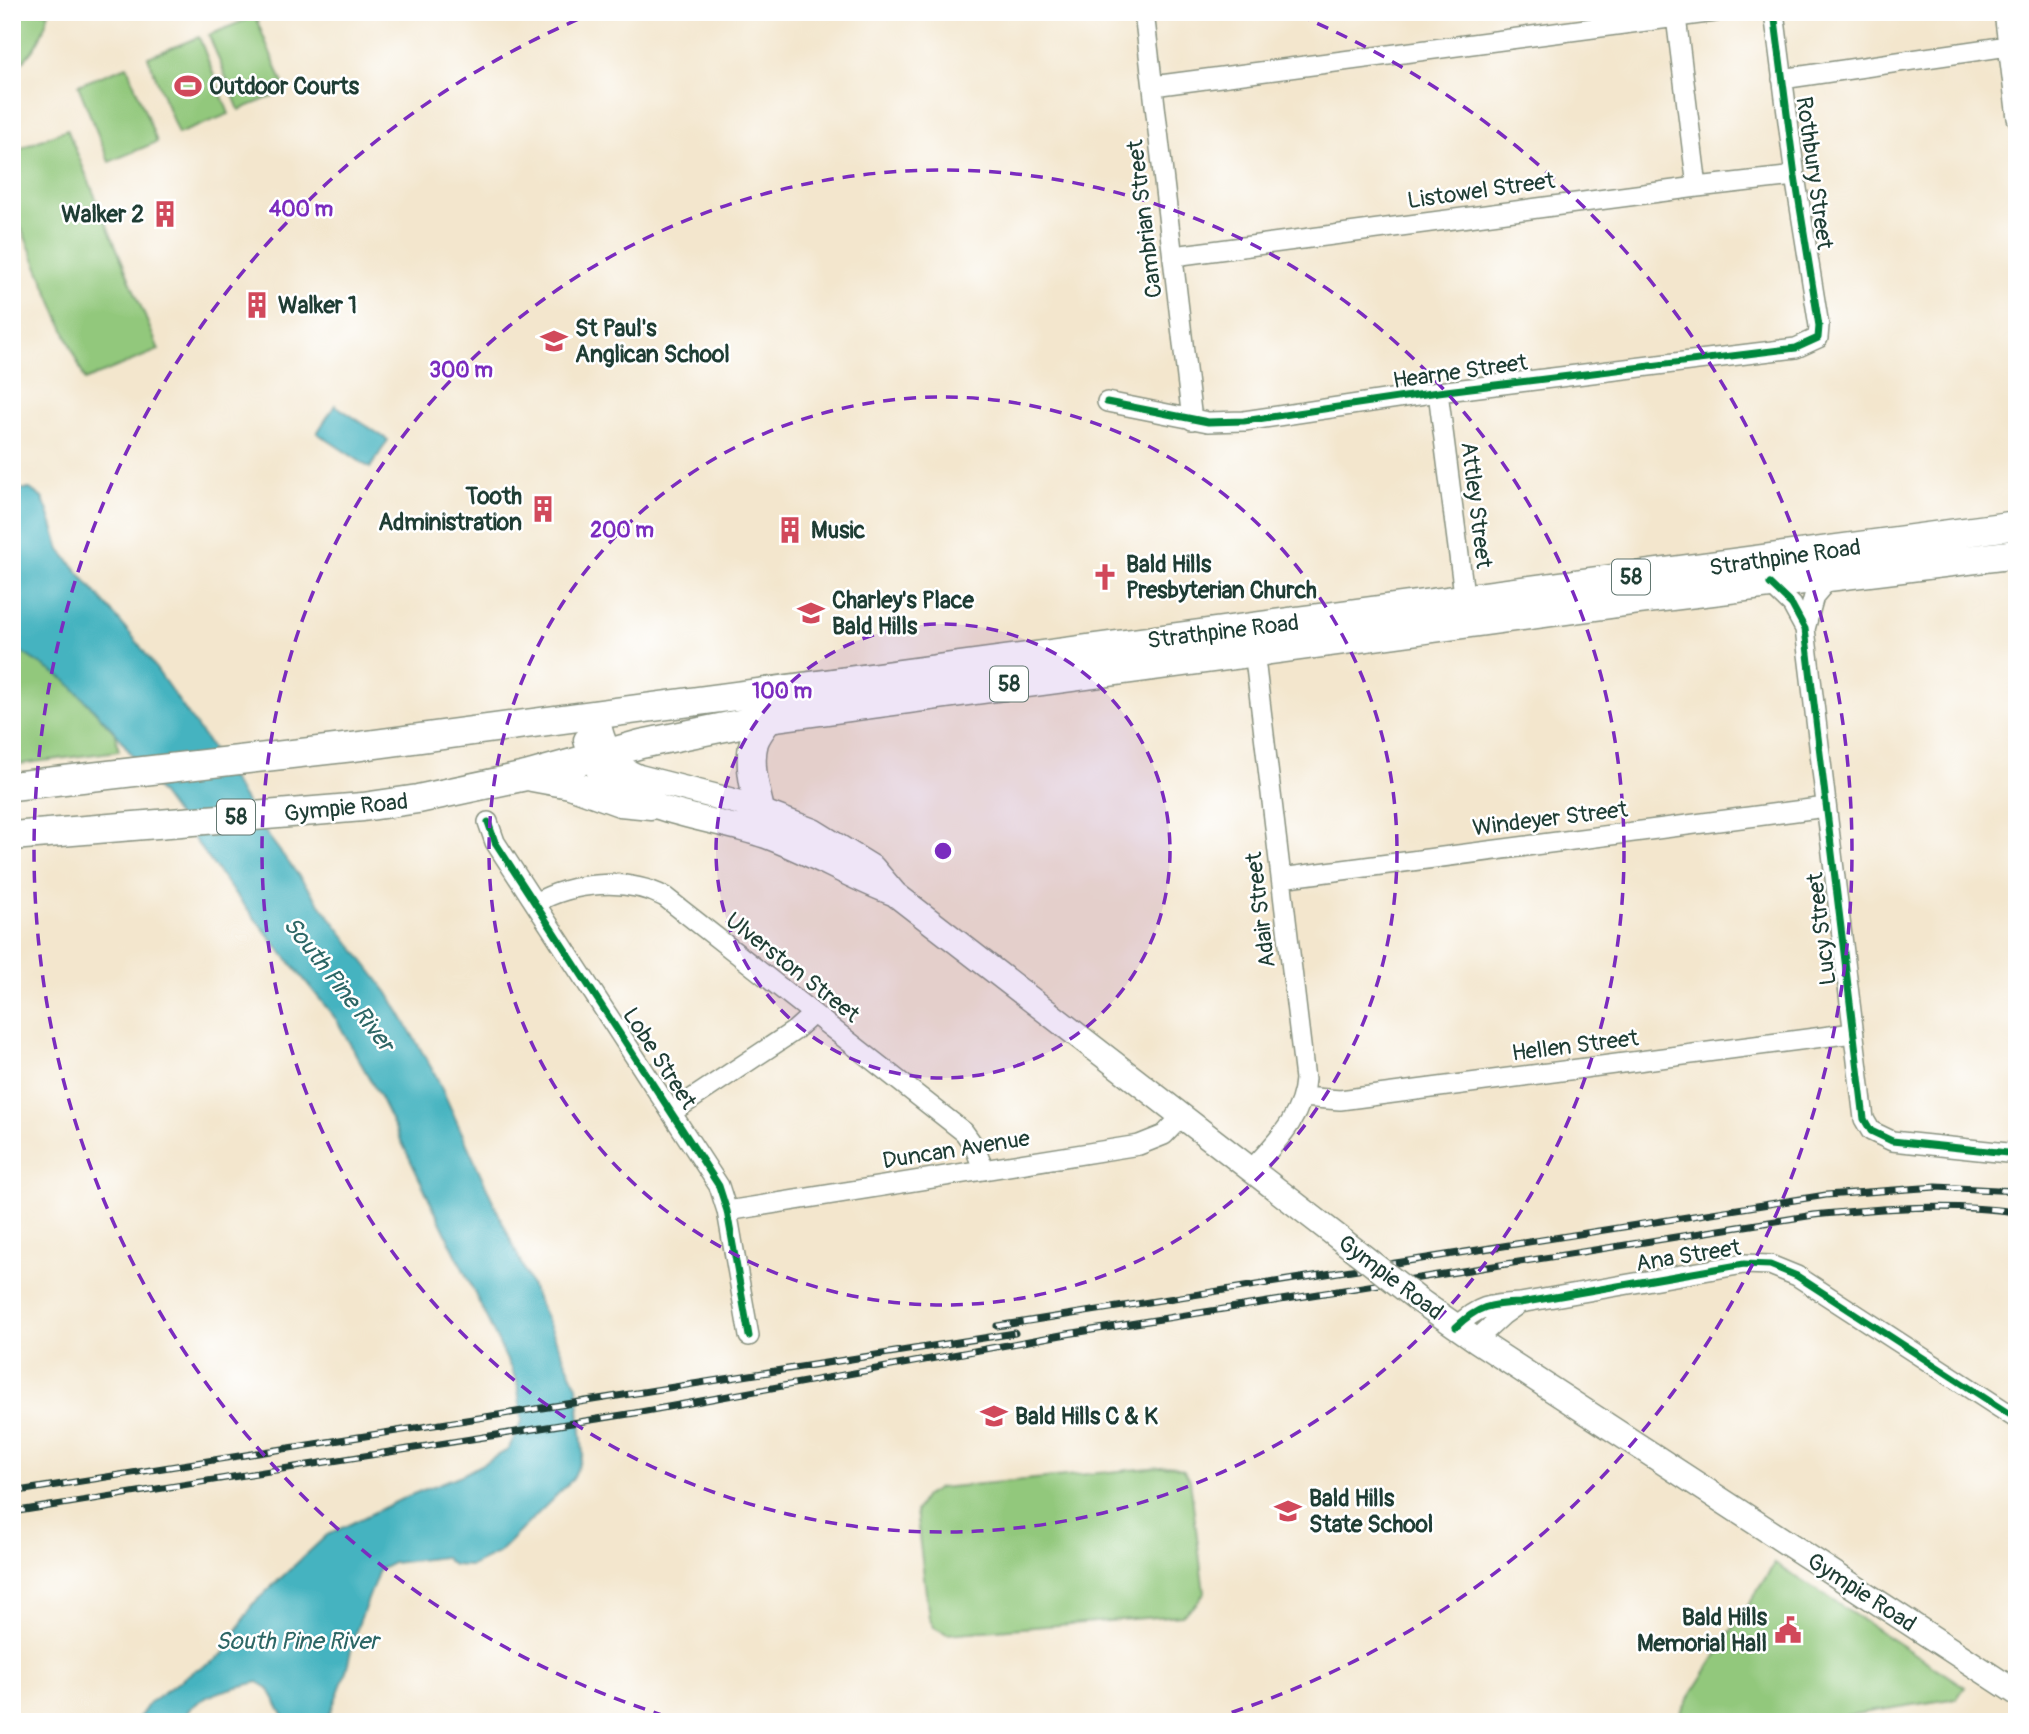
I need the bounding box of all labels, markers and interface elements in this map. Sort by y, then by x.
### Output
sports icon: Outdoor Courts [173,71,203,101]
place label: Outdoor Courts [209,72,360,101]
street label: Rothbury Street [1789,95,1840,252]
street label: Cambrian Street [1120,137,1169,300]
street label: Listowel Street [1406,166,1557,215]
text: 400 m [269,196,333,223]
building icon: Walker 2 [150,199,180,229]
place label: Walker 2 [61,200,144,229]
building icon: Walker 1 [242,290,272,320]
place label: Walker 1 [278,291,357,320]
place label: St Paul's Anglican School [575,314,730,369]
school or university icon: St Paul's Anglican School [539,326,569,356]
street label: Hearne Street [1391,348,1530,395]
text: 300 m [429,357,493,384]
street label: Attley Street [1454,440,1499,571]
place label: Tooth Administration [378,482,522,537]
building icon: Tooth Administration [528,494,558,524]
building icon: Music [775,515,805,545]
place label: Music [811,516,866,545]
text: 200 m [590,517,654,544]
street label: Strathpine Road [1707,533,1863,582]
place label: Bald Hills Presbyterian Church [1126,550,1317,605]
road number: 58 [1612,560,1650,594]
church icon: Bald Hills Presbyterian Church [1090,562,1120,592]
place label: Charley's Place Bald Hills [832,586,974,641]
school or university icon: Charley's Place Bald Hills [796,598,826,628]
street label: Strathpine Road [1146,608,1301,655]
road number: 58 [990,666,1028,702]
text: 100 m [752,678,812,705]
street label: Gympie Road [283,787,409,828]
street label: Windeyer Street [1471,795,1630,842]
road number: 58 [217,800,255,834]
centre of rings [931,839,955,863]
street label: Adair Street [1239,850,1282,970]
street label: Lucy Street [1800,870,1843,987]
street label: Ulverston Street [720,906,866,1029]
water label: South Pine River [277,911,402,1060]
street label: Lobe Street [616,1002,704,1115]
street label: Hellen Street [1510,1023,1641,1068]
street label: Duncan Avenue [880,1123,1033,1175]
street label: Gympie Road [1332,1228,1449,1326]
street label: Ana Street [1633,1233,1743,1278]
school or university icon: Bald Hills C & K [979,1401,1009,1431]
place label: Bald Hills C & K [1015,1402,1158,1431]
place label: Bald Hills State School [1309,1484,1433,1539]
school or university icon: Bald Hills State School [1273,1496,1303,1526]
street label: Gympie Road [1802,1546,1922,1638]
place label: Bald Hills Memorial Hall [1637,1603,1768,1658]
public building icon: Bald Hills Memorial Hall [1773,1615,1803,1645]
water label: South Pine River [215,1627,382,1656]

